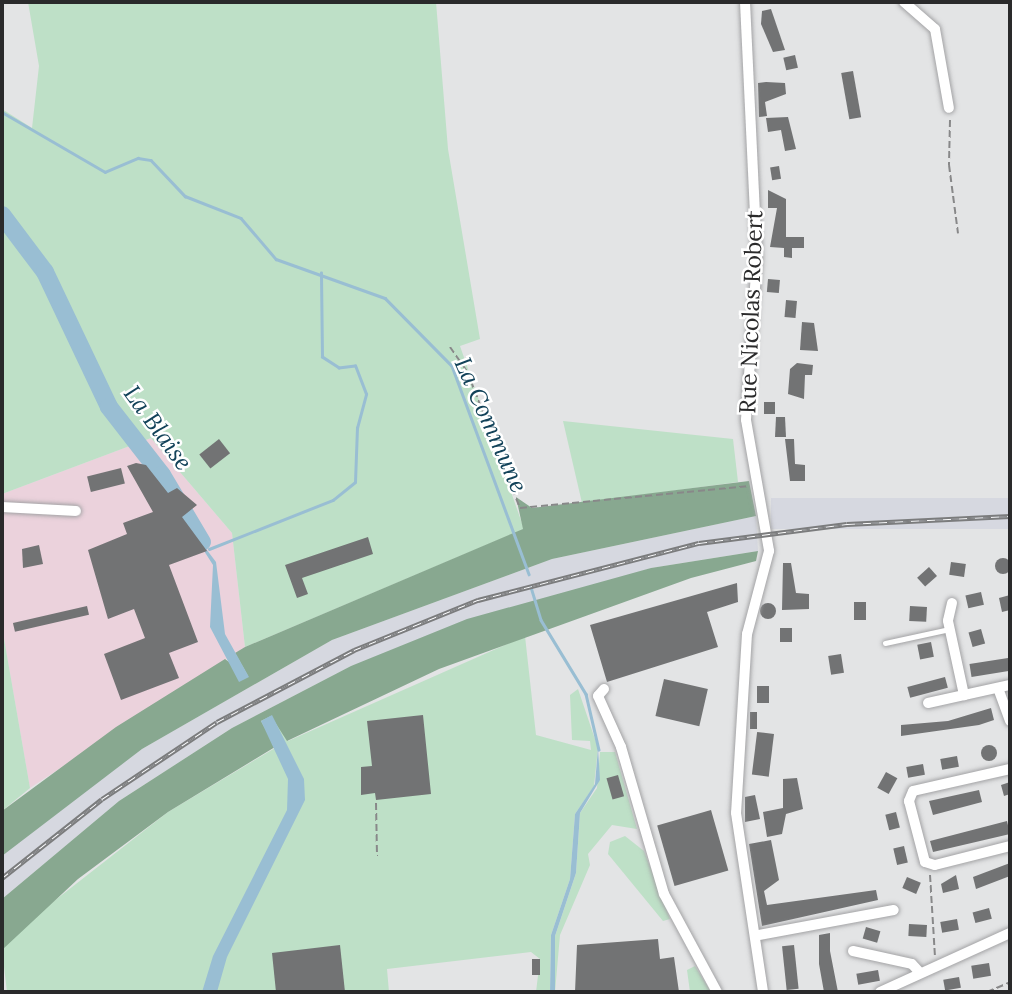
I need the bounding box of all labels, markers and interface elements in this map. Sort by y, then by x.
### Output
street label: Rue Nicolas Robert [734,210,768,414]
water label: La Commune [448,353,534,497]
water label: La Blaise [118,380,198,476]

